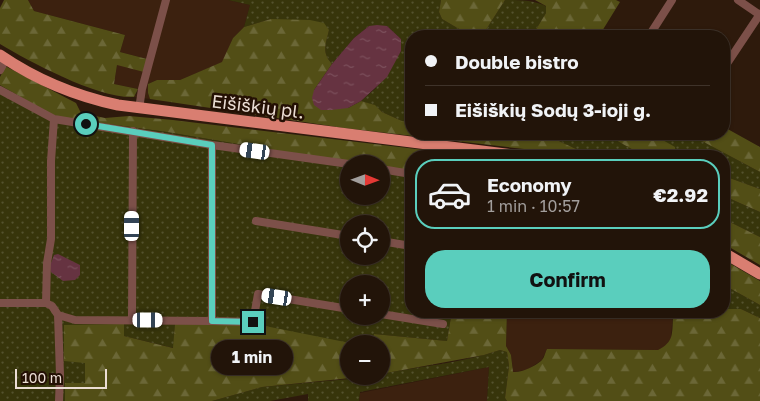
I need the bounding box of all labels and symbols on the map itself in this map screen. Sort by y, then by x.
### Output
street label: Eišiškių pl. [210,89,306,123]
route start [75,113,97,135]
car [239,141,270,161]
north arrow [340,155,390,205]
car [124,211,139,241]
car [261,287,292,307]
route end [242,311,264,333]
car [133,313,163,328]
callout: 1 min [212,340,294,374]
scale bar [15,366,108,389]

